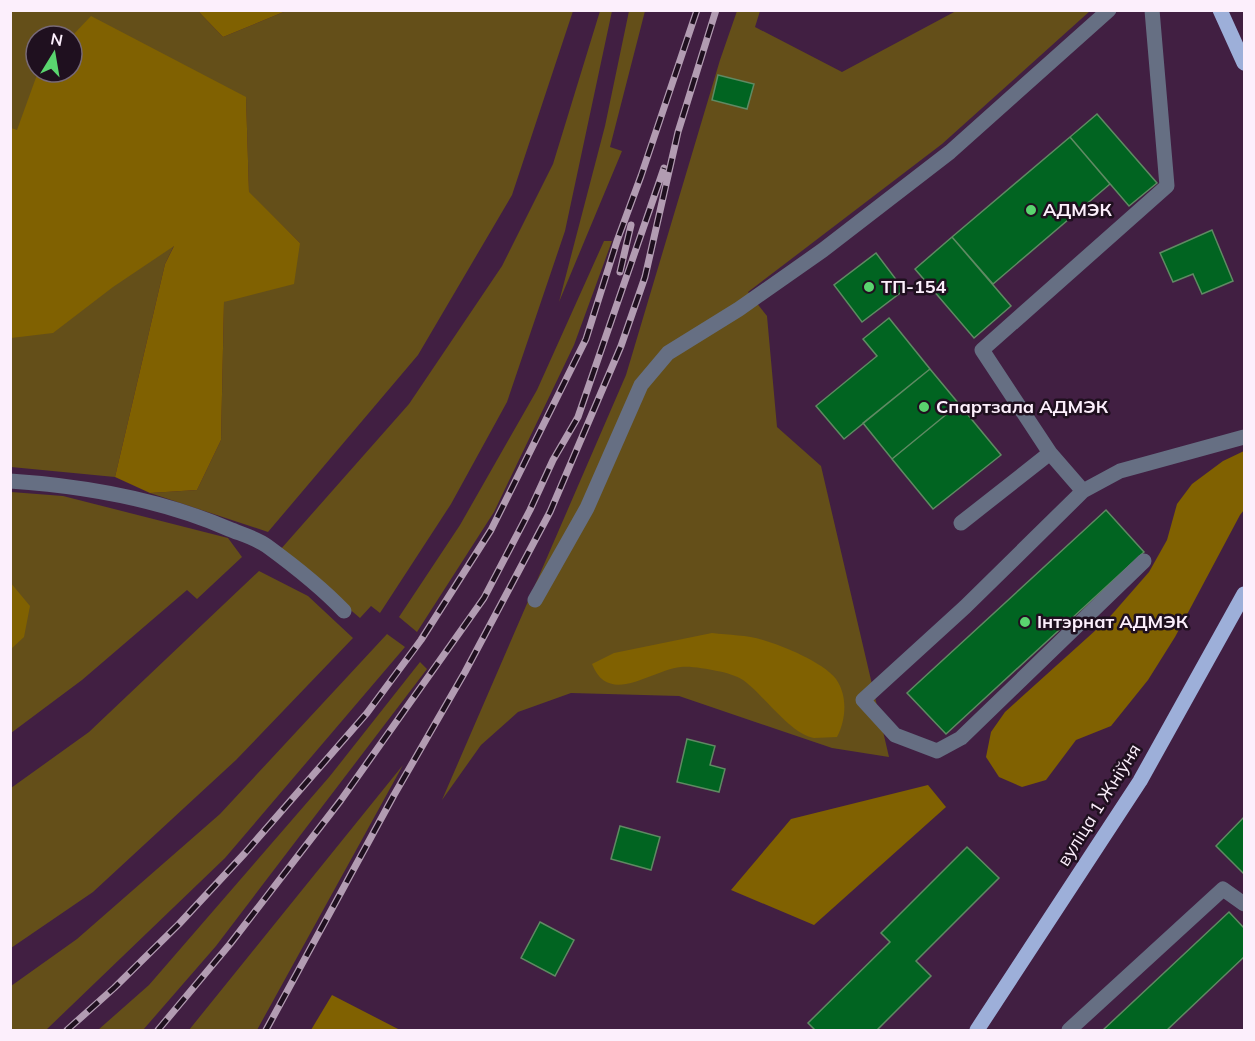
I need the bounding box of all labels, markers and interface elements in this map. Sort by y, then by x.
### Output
north arrow [24,24,84,84]
text: N [49,28,65,50]
place label: АДМЭК [1043,198,1113,221]
marker: АДМЭК [1024,203,1038,217]
place label: ТП-154 [881,275,947,298]
marker: ТП-154 [862,280,876,294]
place label: Спартзала АДМЭК [936,395,1109,418]
marker: Спартзала АДМЭК [917,400,931,414]
place label: Інтэрнат АДМЭК [1037,610,1189,633]
marker: Інтэрнат АДМЭК [1018,615,1032,629]
street label: вуліца 1 Жніўня [1052,739,1145,870]

